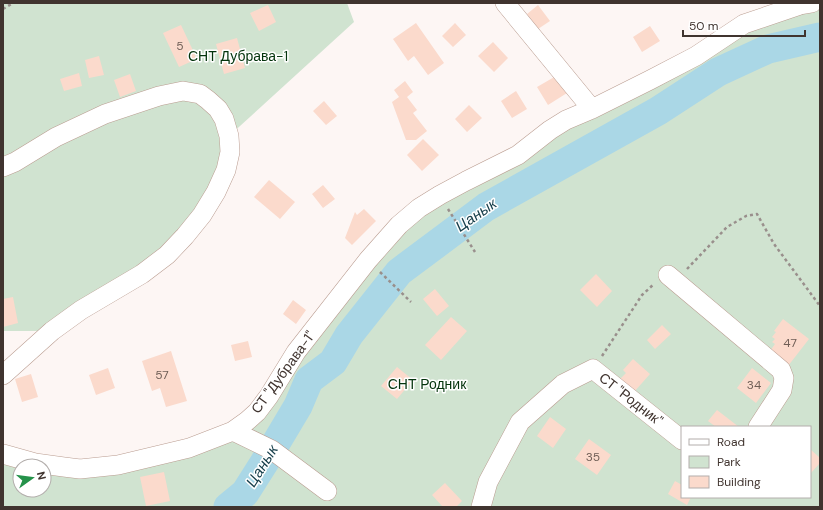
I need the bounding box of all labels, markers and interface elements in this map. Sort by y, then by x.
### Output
scale bar [683,12,805,38]
text: 50 m [689,18,718,34]
house number: 5 [176,38,184,54]
park label: СНТ Дубрава-1 [188,47,288,65]
water label: Цанык [451,193,501,236]
street label: СТ "Дубрава-1" [247,327,319,417]
house number: 47 [783,335,797,351]
house number: 57 [155,367,169,383]
street label: СТ "Родник" [595,368,667,430]
park label: СНТ Родник [388,375,467,393]
house number: 34 [747,377,761,393]
legend [681,426,811,498]
text: Road [717,434,745,450]
water label: Цанык [241,440,283,491]
house number: 35 [586,449,600,465]
text: Park [717,454,741,470]
north arrow [12,458,52,498]
text: N [34,470,49,481]
text: Building [717,474,761,490]

